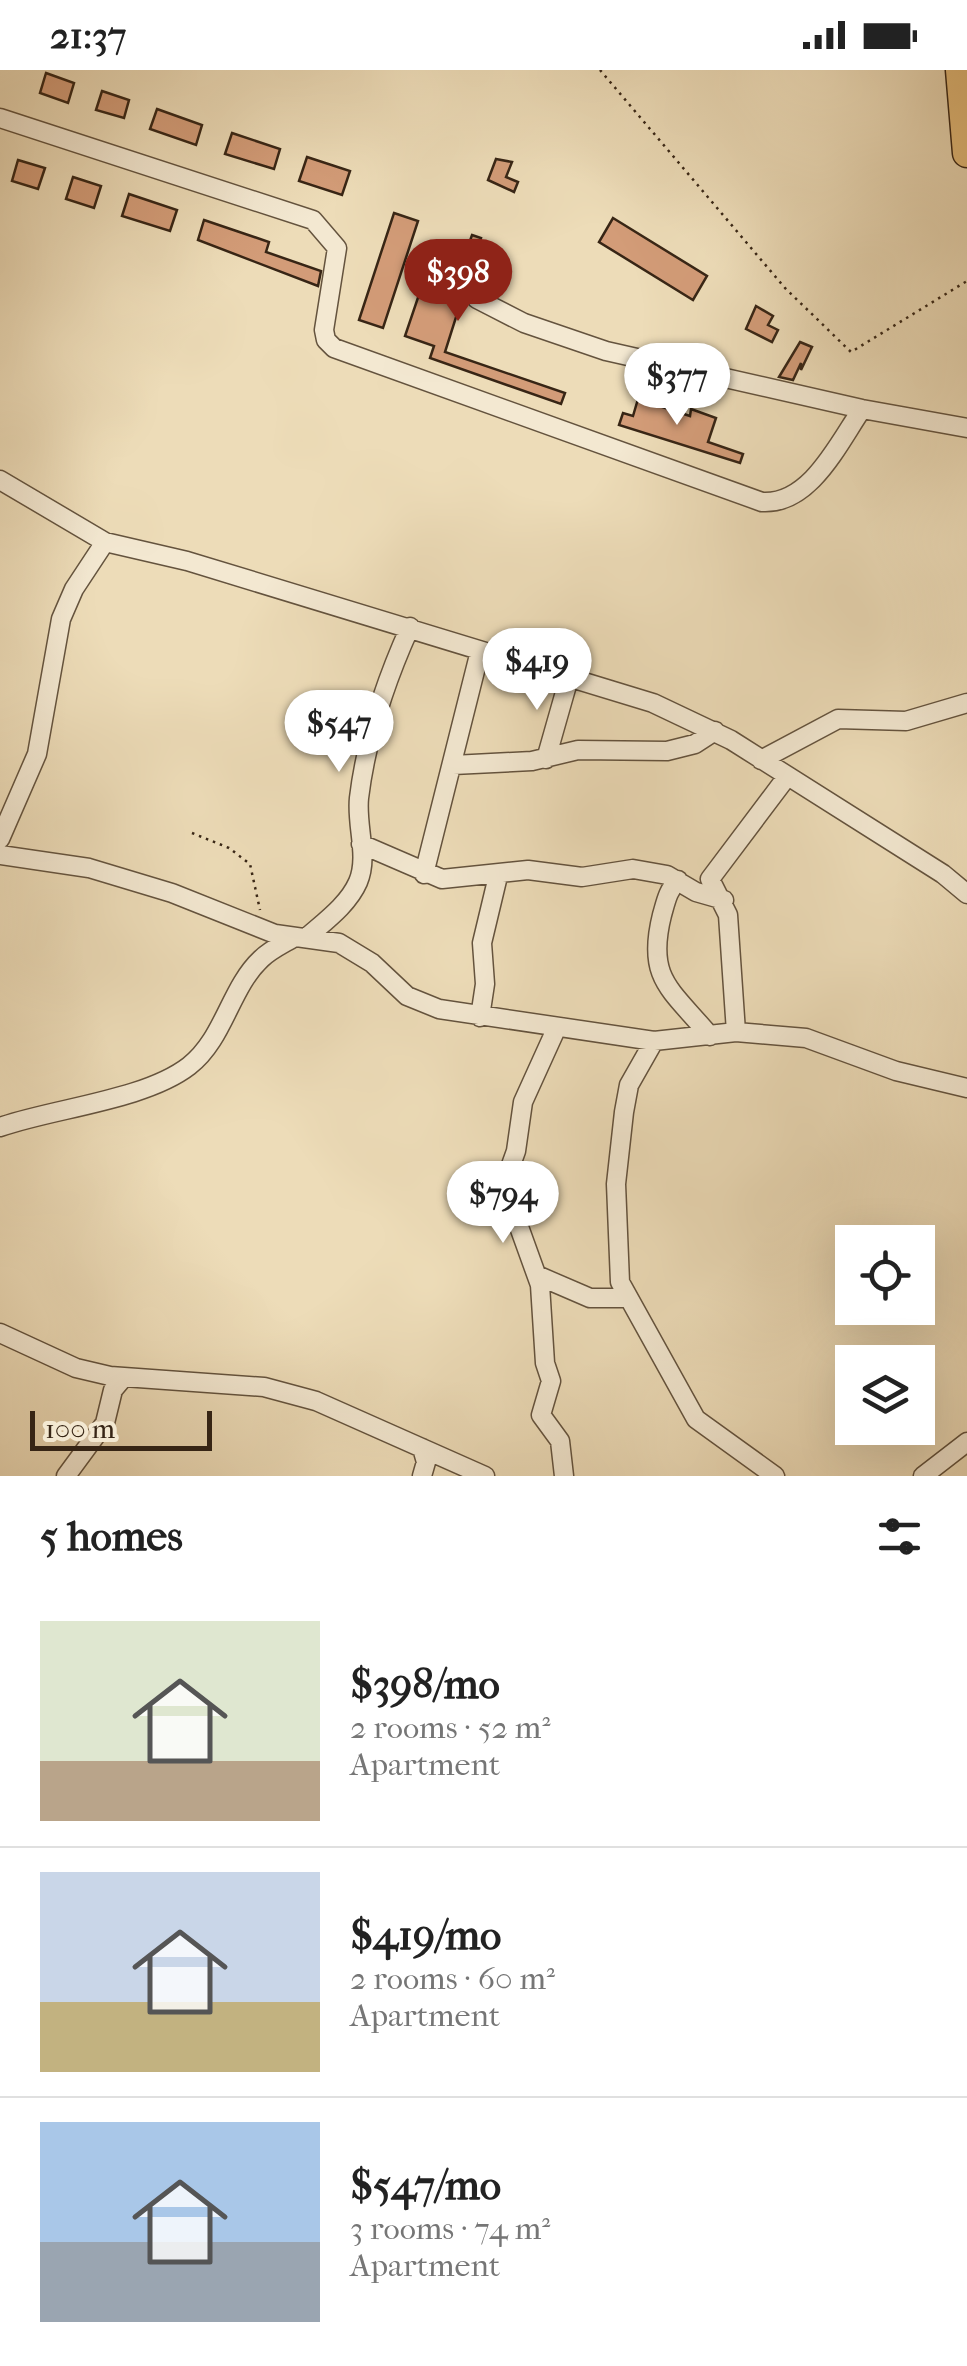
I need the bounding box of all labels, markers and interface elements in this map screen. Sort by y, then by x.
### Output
text: 21:37 [50,13,126,58]
pin: $398 [399,239,517,324]
text: $398 [426,253,490,290]
pin: $377 [618,343,736,428]
text: $377 [646,357,708,394]
pin: $419 [478,628,596,713]
text: $419 [505,642,569,679]
pin: $547 [280,690,398,775]
text: $547 [307,704,371,741]
pin: $794 [444,1161,562,1246]
text: $794 [469,1175,537,1212]
map controls [835,1225,935,1445]
button: locate [835,1225,935,1325]
button: layers [835,1345,935,1445]
scale bar [30,1406,212,1450]
text: 100 m [45,1412,115,1445]
icon: filters [872,1509,927,1564]
text: 5 homes [40,1512,183,1561]
text: $398/mo [350,1660,500,1709]
icon: home [120,1661,240,1781]
text: 2 rooms · 52 m² [350,1709,550,1746]
text: Apartment [350,1746,500,1783]
text: $419/mo [350,1911,501,1960]
icon: home [120,1912,240,2032]
text: 2 rooms · 60 m² [350,1960,555,1997]
text: Apartment [350,1997,500,2034]
text: $547/mo [350,2161,501,2210]
icon: home [120,2162,240,2282]
text: 3 rooms · 74 m² [350,2210,550,2247]
text: Apartment [350,2247,500,2284]

